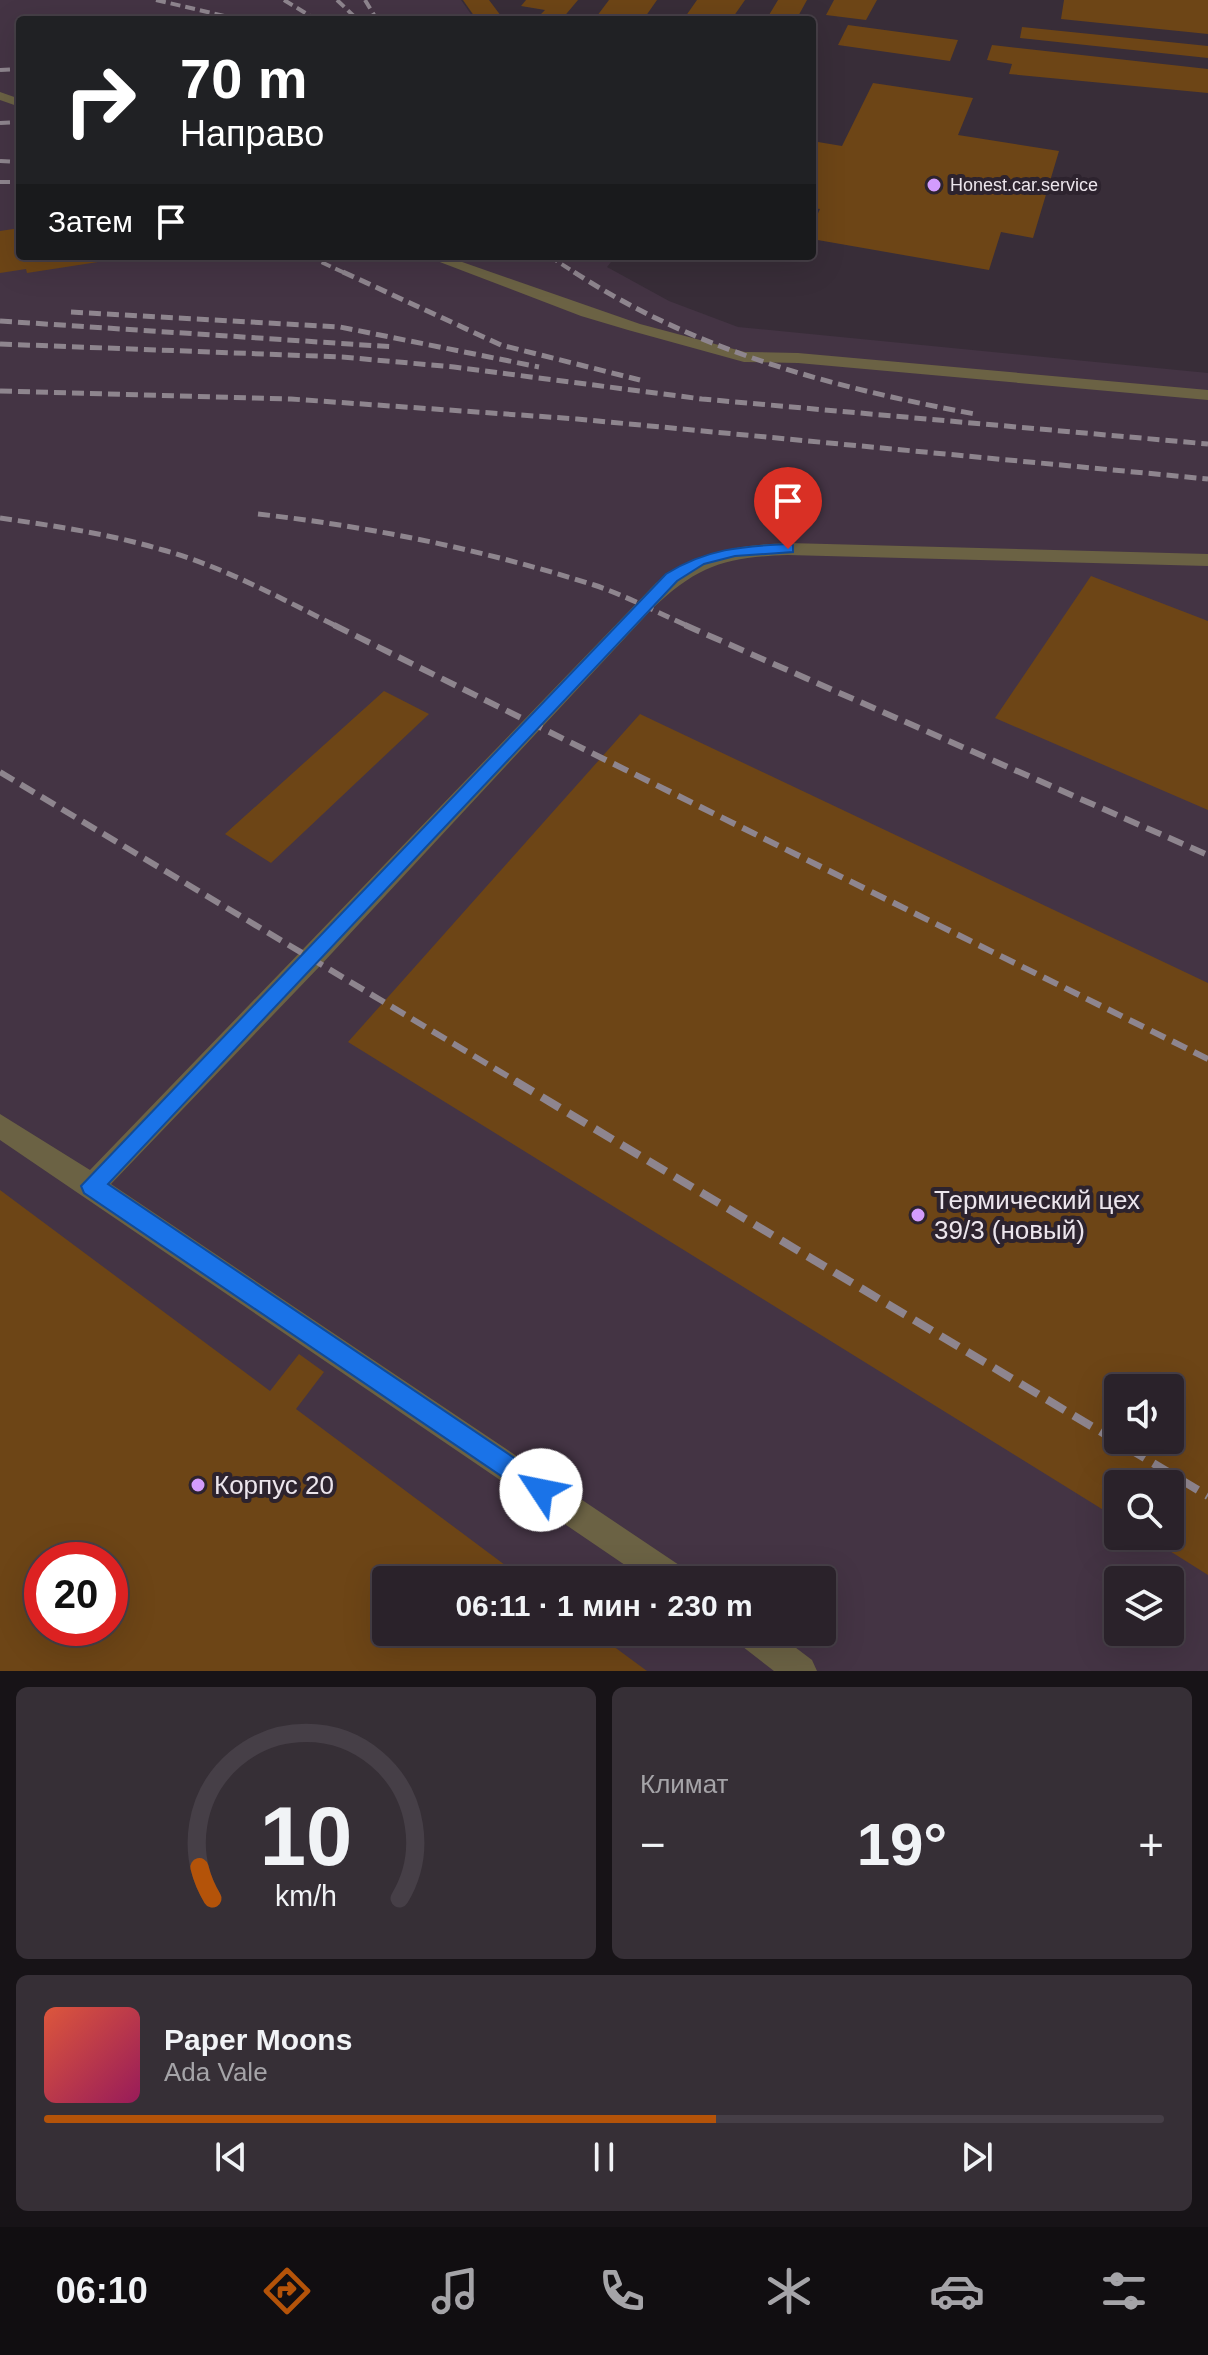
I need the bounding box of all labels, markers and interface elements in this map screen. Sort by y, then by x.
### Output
text: 70 m [180,47,308,110]
icon: right [48,48,152,152]
text: Направо [180,113,324,154]
place label: Honest.car.service [950,175,1098,195]
marker: Honest.car.service [925,176,943,194]
icon: arrive [149,200,193,244]
text: Затем [48,205,133,238]
pin [754,467,822,549]
icon: arrive [766,479,810,523]
place label: Термический цех 39/3 (новый) [934,1185,1140,1245]
marker: Термический цех 39/3 (новый) [909,1206,927,1224]
map controls [1104,1374,1184,1646]
button: sound [1104,1374,1184,1454]
position arrow [499,1448,583,1532]
place label: Корпус 20 [214,1470,334,1500]
button: search [1104,1470,1184,1550]
marker: Корпус 20 [189,1476,207,1494]
speed limit sign: 20 [24,1542,128,1646]
button: layers [1104,1566,1184,1646]
text: 06:11 · 1 мин · 230 m [455,1589,753,1622]
text: Климат [640,1769,729,1799]
text: 10 [260,1790,352,1883]
text: 19° [857,1811,947,1878]
text: − [640,1820,666,1869]
text: + [1138,1820,1164,1869]
text: km/h [275,1880,337,1912]
text: Paper Moons [164,2023,352,2056]
text: Ada Vale [164,2057,268,2087]
icon: previous [209,2135,253,2179]
icon: pause [582,2135,626,2179]
icon: next [955,2135,999,2179]
icon: directions [259,2263,315,2319]
icon: music [427,2263,483,2319]
icon: phone [594,2263,650,2319]
icon: climate [761,2263,817,2319]
icon: car [929,2263,985,2319]
icon: filters [1096,2263,1152,2319]
text: 06:10 [56,2270,148,2311]

